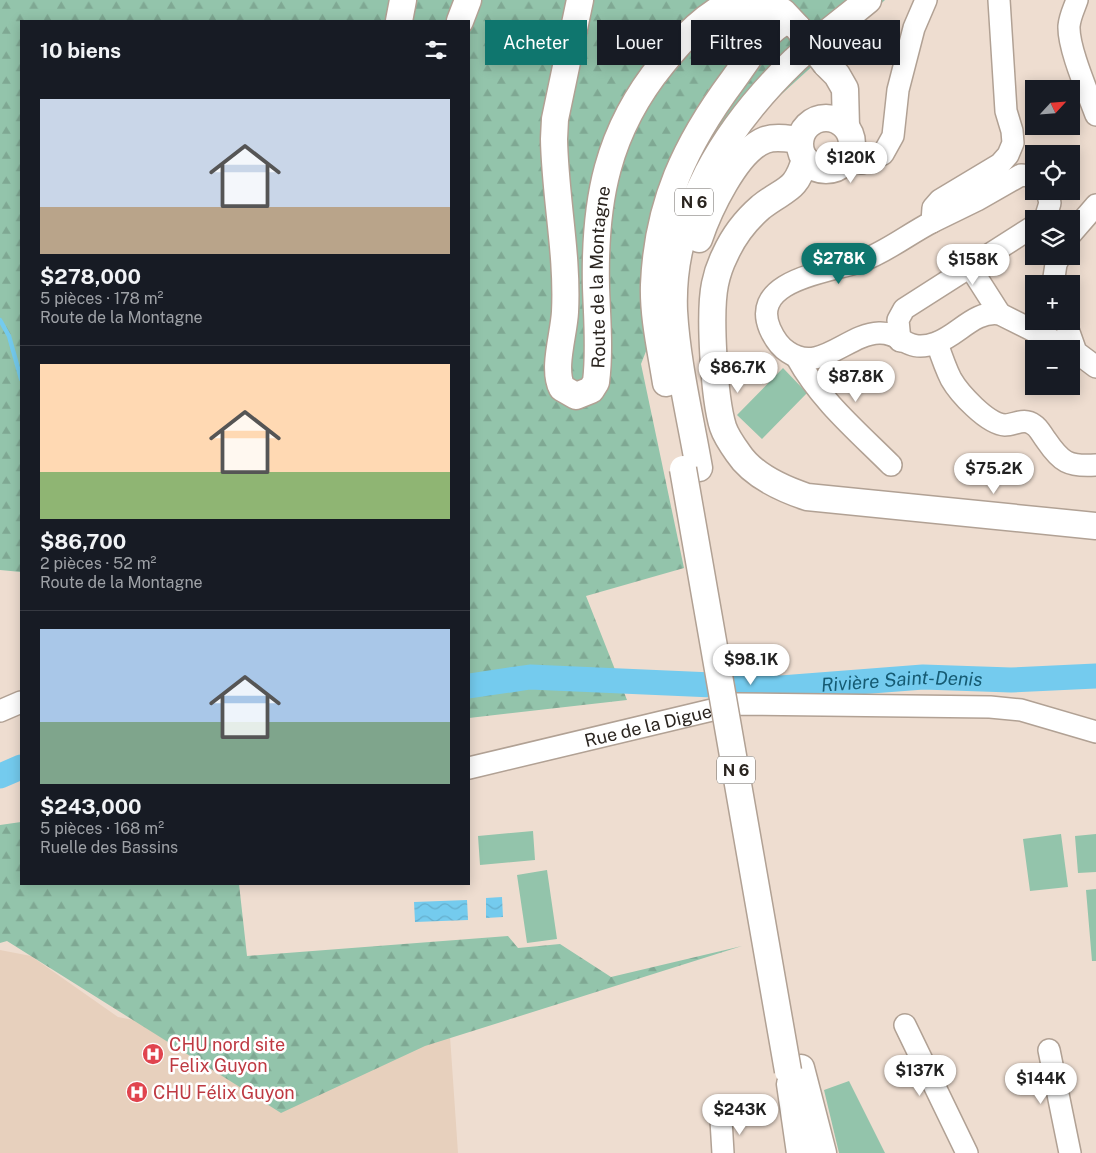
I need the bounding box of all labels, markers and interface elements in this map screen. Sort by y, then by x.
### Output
chip: Acheter [485,20,587,65]
chip: Louer [597,20,681,65]
chip: Filtres [691,20,780,65]
chip: Nouveau [790,20,900,65]
icon: filters [422,36,450,64]
text: 10 biens [40,38,121,63]
north arrow [1025,80,1080,135]
map controls [1025,80,1080,395]
icon: home [200,131,290,221]
pin: $120K [816,142,886,184]
button: locate [1025,145,1080,200]
text: $120K [826,148,876,167]
street label: Route de la Montagne [585,184,614,369]
road number: N 6 [675,188,713,216]
button: layers [1025,210,1080,265]
pin: $278K [804,242,874,285]
pin: $158K [938,244,1008,286]
text: $278K [812,249,866,268]
text: $158K [948,250,998,269]
text: $278,000 [40,264,141,289]
button: + [1025,275,1080,330]
text: 5 pièces · 178 m² [40,289,164,308]
text: Route de la Montagne [40,308,203,327]
button: − [1025,340,1080,395]
pin: $86.7K [697,352,779,394]
text: $86.7K [710,358,766,377]
pin: $87.8K [815,360,897,403]
text: $87.8K [828,367,884,386]
icon: home [200,397,290,487]
pin: $75.2K [953,452,1035,495]
text: $75.2K [965,459,1023,478]
text: $86,700 [40,529,126,554]
text: 2 pièces · 52 m² [40,554,156,573]
text: Route de la Montagne [40,573,203,592]
pin: $98.1K [710,644,792,686]
text: $98.1K [724,650,778,669]
icon: home [200,662,290,752]
water label: Rivière Saint-Denis [820,666,983,696]
street label: Rue de la Digue [582,700,714,751]
road number: N 6 [717,756,755,784]
text: $243,000 [40,794,142,819]
text: 5 pièces · 168 m² [40,819,164,838]
text: Ruelle des Bassins [40,838,178,857]
place label: CHU nord site Felix Guyon [169,1034,285,1076]
hospital icon: CHU nord site Felix Guyon [141,1042,165,1066]
pin: $137K [885,1054,955,1097]
text: $137K [895,1061,945,1080]
pin: $144K [1006,1062,1076,1105]
text: $144K [1016,1069,1066,1088]
hospital icon: CHU Félix Guyon [125,1080,149,1104]
place label: CHU Félix Guyon [153,1082,295,1103]
pin: $243K [705,1094,775,1136]
text: $243K [713,1100,767,1119]

